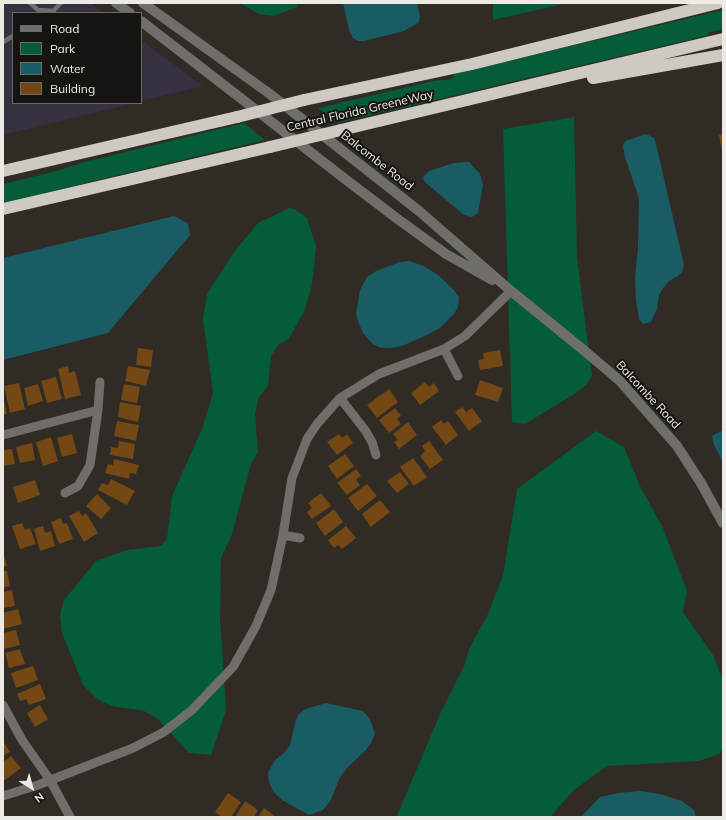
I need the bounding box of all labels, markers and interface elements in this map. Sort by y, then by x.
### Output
legend [12,12,142,104]
text: Road [50,21,79,36]
text: Park [50,41,75,56]
text: Water [50,61,85,76]
text: Building [50,81,95,96]
street label: Central Florida GreeneWay [285,87,435,135]
street label: Balcombe Road [338,128,416,194]
street label: Balcombe Road [613,358,683,432]
north arrow [12,768,52,808]
text: N [32,789,47,806]

